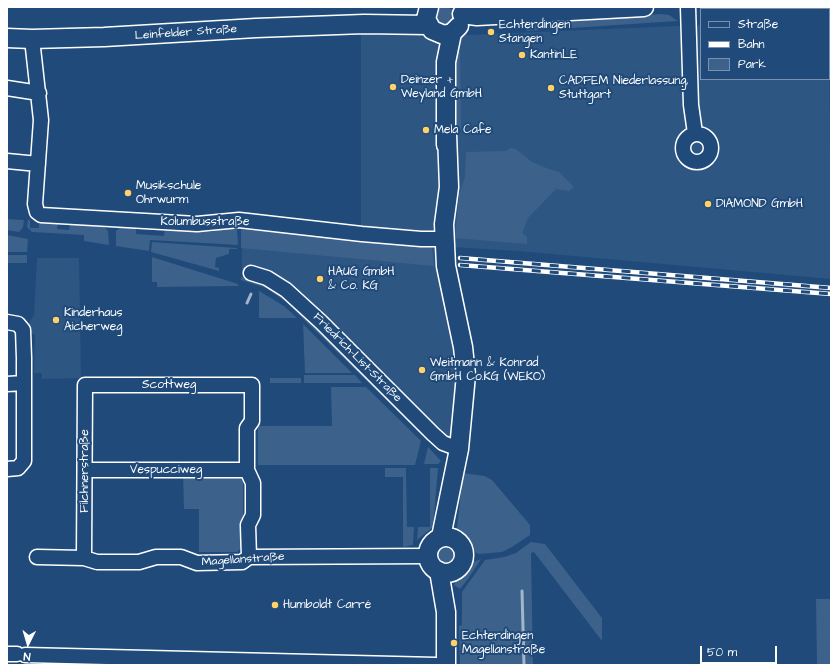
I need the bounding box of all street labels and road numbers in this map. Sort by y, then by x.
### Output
street label: Leinfelder Straße [134,22,238,44]
street label: Kolumbusstraße [161,215,249,229]
street label: Friedrich-List-Straße [309,310,405,406]
street label: Scottweg [142,378,196,392]
street label: Filchnerstraße [78,429,92,513]
street label: Vespucciweg [130,463,202,477]
street label: Magellanstraße [201,550,285,570]

